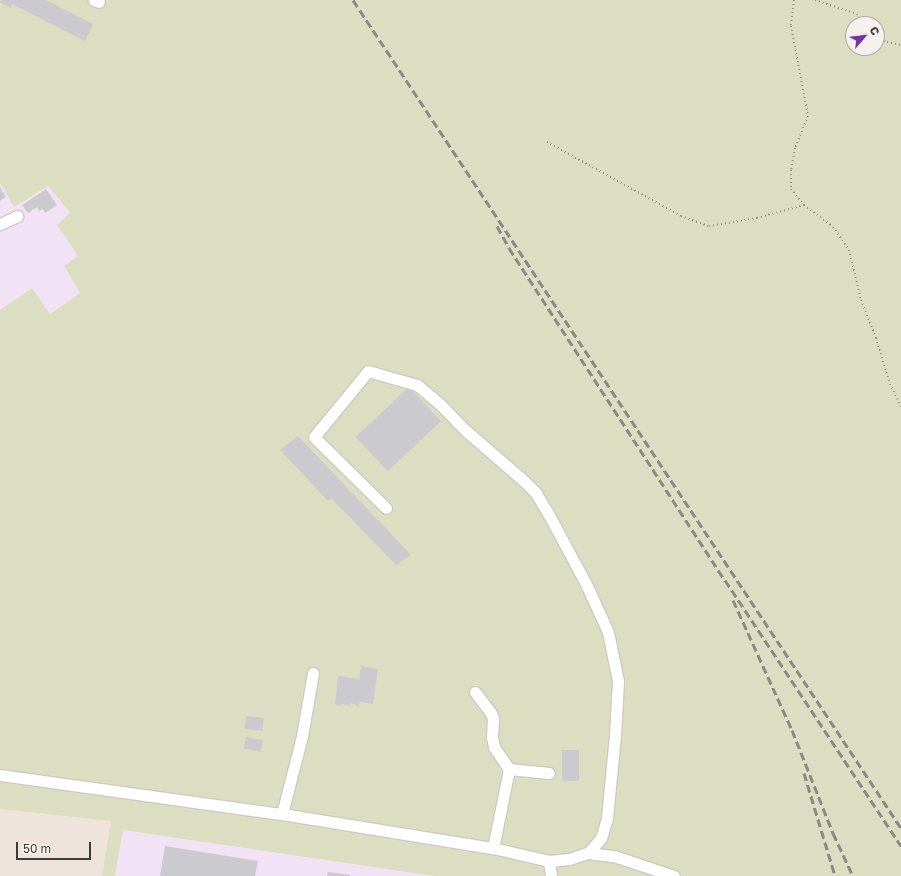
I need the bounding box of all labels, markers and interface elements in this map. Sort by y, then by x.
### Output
north arrow [845,16,885,56]
text: С [868,24,883,37]
scale bar [18,834,93,860]
text: 50 m [23,841,51,856]

